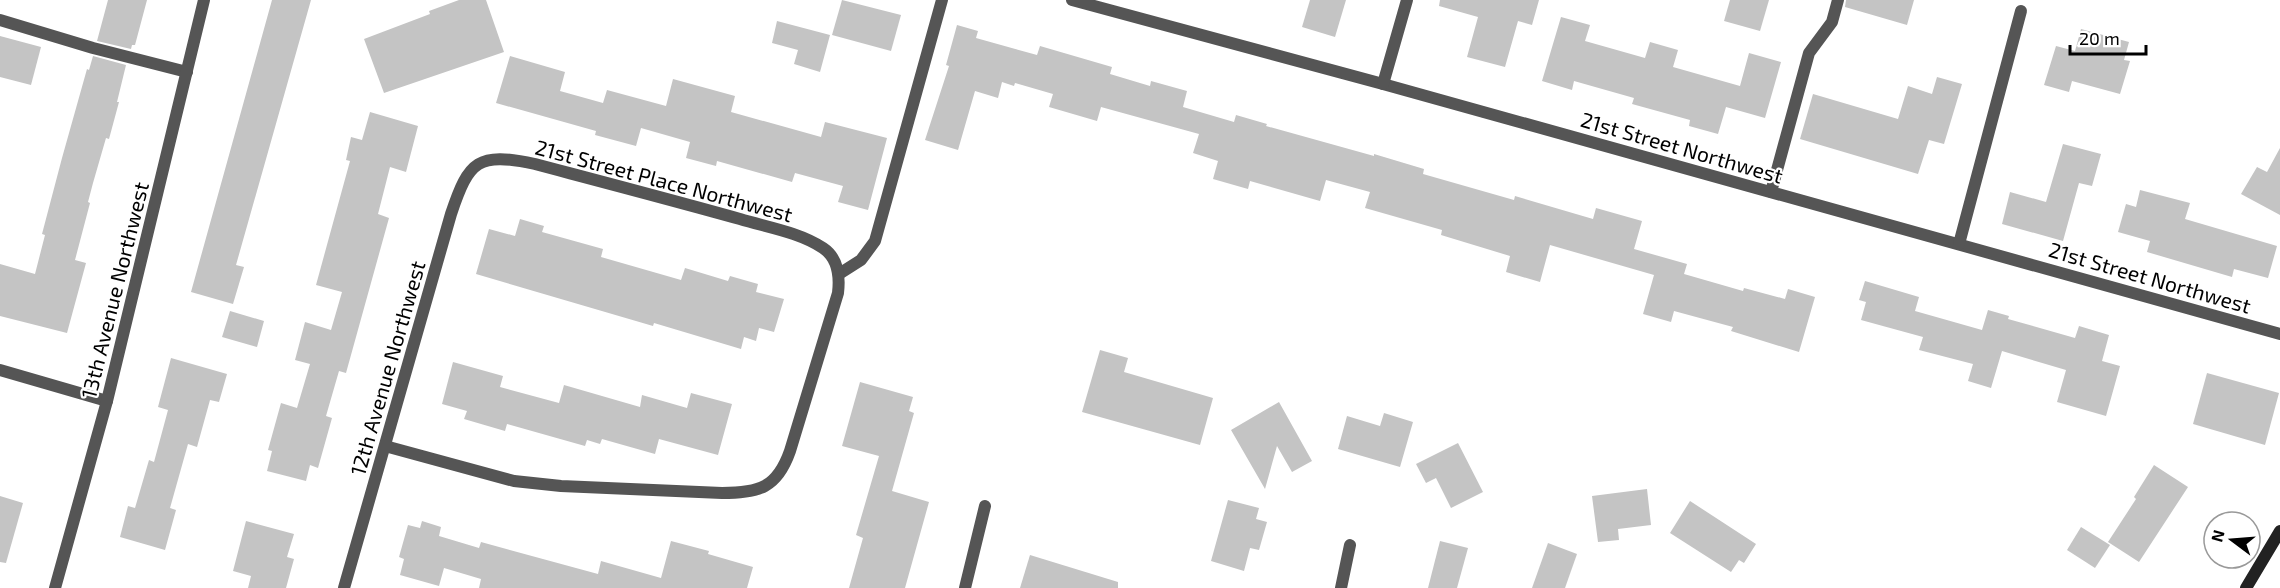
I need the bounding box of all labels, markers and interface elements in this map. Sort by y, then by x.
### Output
scale bar [2070,18,2146,56]
text: 20 m [2079,27,2120,49]
street label: 21st Street Northwest [1578,106,1786,188]
street label: 21st Street Place Northwest [533,134,795,226]
street label: 13th Avenue Northwest [75,179,153,401]
street label: 21st Street Northwest [2046,236,2254,318]
street label: 12th Avenue Northwest [344,258,430,478]
north arrow [2202,510,2262,570]
text: N [2206,528,2228,544]

